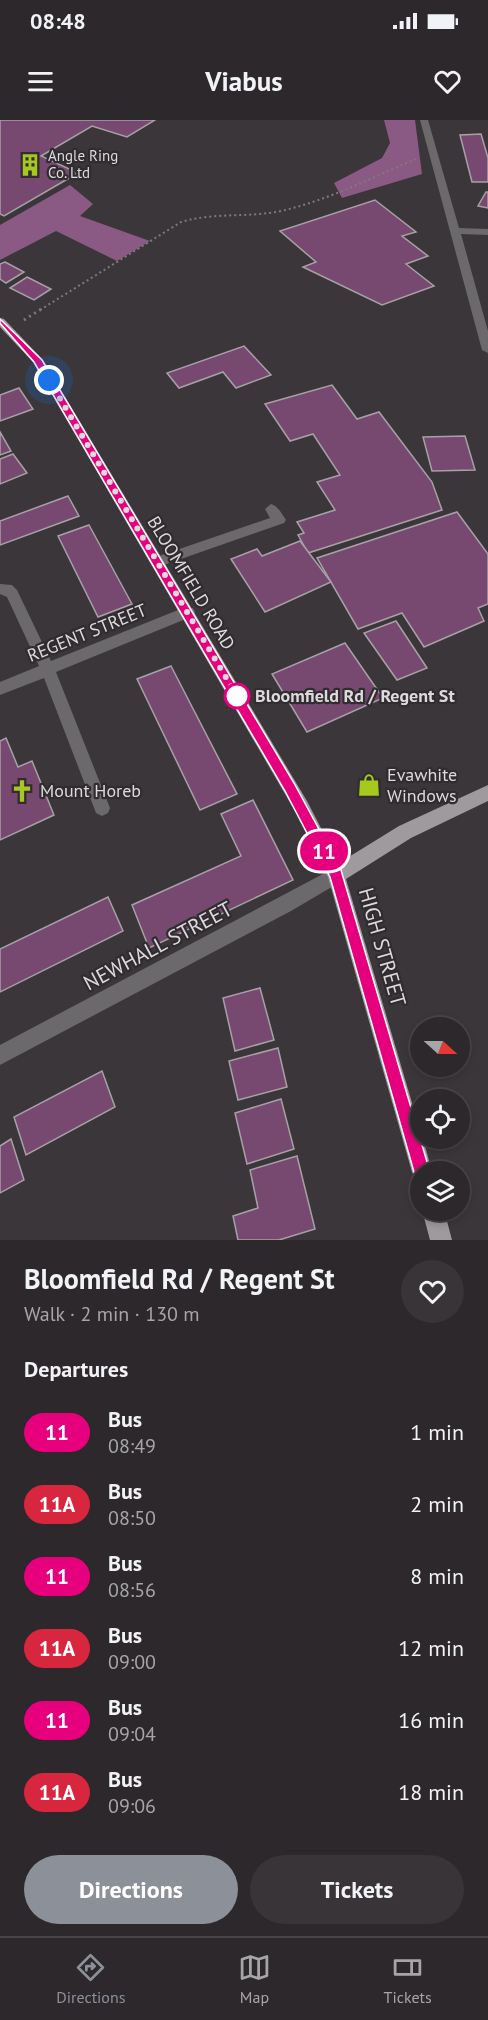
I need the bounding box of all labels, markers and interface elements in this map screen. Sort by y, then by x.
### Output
text: 08:48 [30,7,86,35]
text: Viabus [205,64,283,98]
icon: menu [24,65,57,98]
icon: heart [431,65,464,98]
place label: Angle Ring Co. Ltd [48,146,118,182]
building icon: Angle Ring Co. Ltd [17,152,43,178]
your location [34,365,64,395]
street label: BLOOMFIELD ROAD [143,512,240,654]
street label: REGENT STREET [24,598,150,667]
marker: Bloomfield Rd / Regent St [224,683,250,709]
place label: Bloomfield Rd / Regent St [255,684,455,707]
place label: Evawhite Windows [387,763,457,807]
shop icon: Evawhite Windows [356,772,382,798]
church icon: Mount Horeb [9,778,35,804]
place label: Mount Horeb [40,779,141,802]
line badge: 11 [297,832,351,870]
text: 11 [312,838,336,865]
street label: HIGH STREET [353,884,412,1010]
street label: NEWHALL STREET [79,895,237,996]
north arrow [410,1017,470,1077]
map controls [410,1017,470,1221]
button: locate [410,1089,470,1149]
button: layers [410,1161,470,1221]
text: Bloomfield Rd / Regent St [24,1260,335,1297]
button: heart [401,1260,464,1323]
text: Walk · 2 min · 130 m [24,1301,200,1327]
text: Departures [24,1355,128,1383]
text: Bus [108,1405,142,1433]
text: 1 min [410,1418,464,1446]
text: 11 [45,1419,69,1446]
text: 08:49 [108,1433,156,1459]
text: Bus [108,1477,142,1505]
text: 2 min [410,1490,464,1518]
text: 11A [39,1491,75,1518]
text: 08:50 [108,1505,156,1531]
text: Bus [108,1549,142,1577]
text: 8 min [410,1562,464,1590]
text: 11 [45,1563,69,1590]
text: 08:56 [108,1577,156,1603]
text: Bus [108,1621,142,1649]
text: 12 min [398,1634,464,1662]
text: 11A [39,1635,75,1662]
text: 09:00 [108,1649,156,1675]
text: Bus [108,1693,142,1721]
text: 16 min [398,1706,464,1734]
text: 11 [45,1707,69,1734]
text: 09:04 [108,1721,156,1747]
text: Bus [108,1765,142,1793]
text: 18 min [398,1778,464,1806]
text: 11A [39,1779,75,1806]
text: 09:06 [108,1793,156,1819]
button: Directions [24,1855,238,1924]
button: Tickets [250,1855,464,1924]
tab: Directions [56,1951,125,2007]
tab: Map [238,1951,271,2007]
tab: Tickets [384,1951,432,2007]

